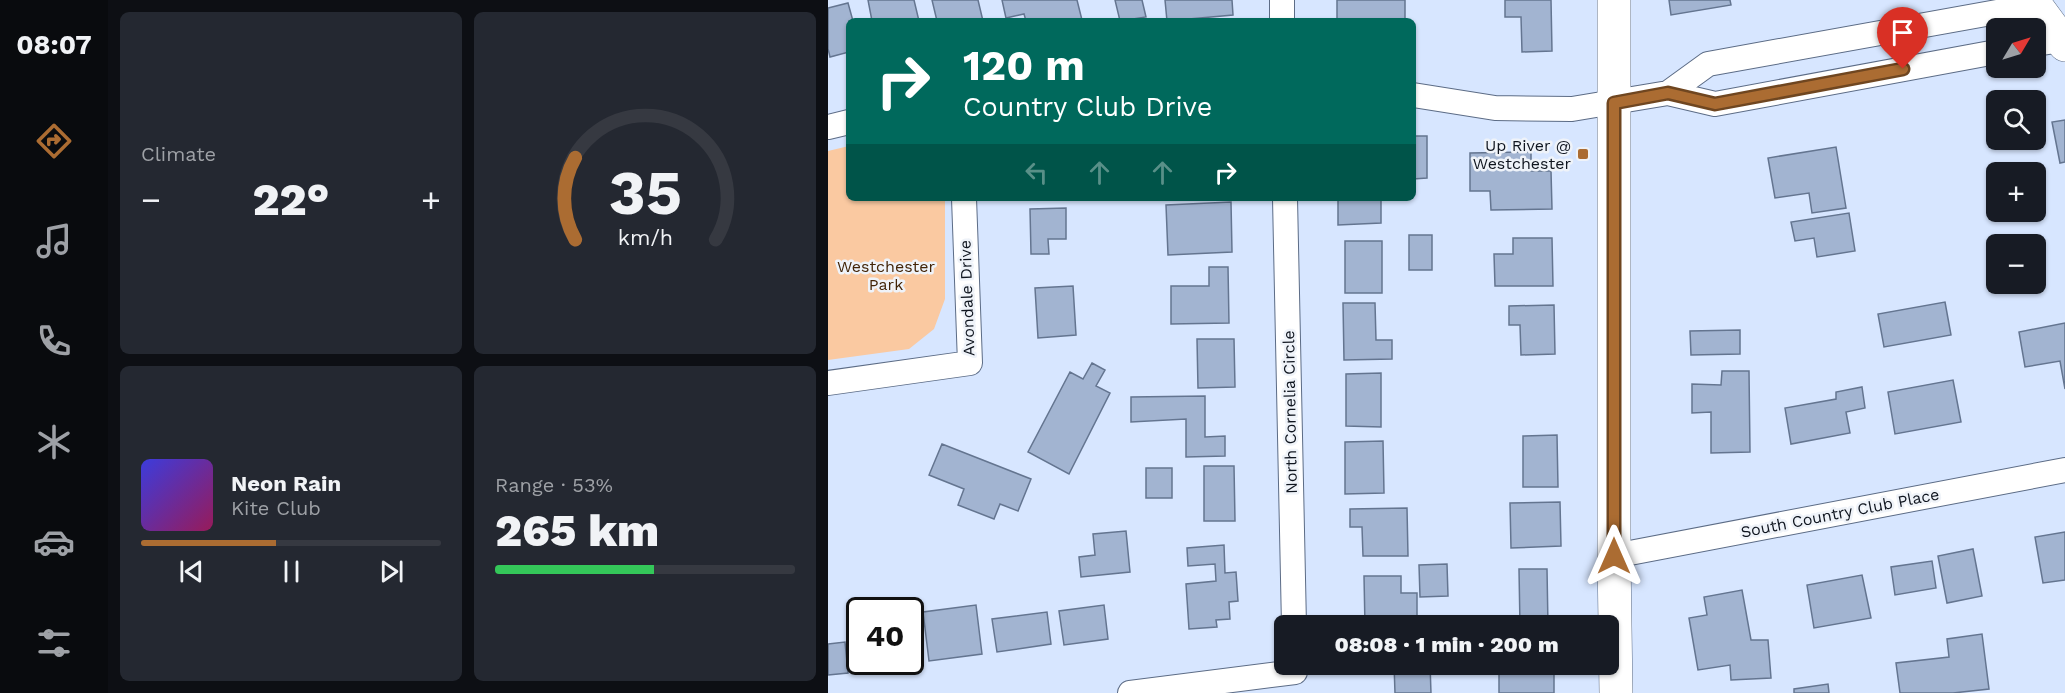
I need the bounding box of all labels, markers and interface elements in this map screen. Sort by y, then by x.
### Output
pin [1877,7,1928,69]
icon: arrive [1886,16,1919,49]
north arrow [1986,18,2046,78]
map controls [1986,18,2046,294]
text: 08:07 [16,29,92,61]
text: 120 m [963,41,1085,90]
icon: right [864,42,942,120]
button: search [1986,90,2046,150]
text: Country Club Drive [963,91,1212,123]
icon: directions [33,120,75,162]
place label: Up River @ Westchester [1473,136,1571,173]
text: Climate [141,142,216,166]
marker: Up River @ Westchester [1576,147,1590,161]
text: 35 [608,156,682,229]
icon: left [1020,156,1053,189]
icon: ahead [1083,156,1116,189]
icon: ahead [1146,156,1179,189]
icon: right [1209,156,1242,189]
button: + [1986,162,2046,222]
text: 22° [253,173,329,226]
text: − [141,180,161,219]
text: + [421,180,441,219]
icon: music [33,220,75,262]
text: km/h [617,225,673,250]
button: − [1986,234,2046,294]
street label: Avondale Drive [955,240,979,356]
park label: Westchester Park [837,257,936,294]
icon: phone [33,320,75,362]
street label: North Cornelia Circle [1279,330,1301,494]
icon: climate [33,421,75,463]
text: Neon Rain [231,471,341,496]
text: Range · 53% [495,473,613,497]
street label: South Country Club Place [1739,484,1941,542]
text: Kite Club [231,496,321,520]
text: 265 km [495,504,659,557]
icon: car [33,521,75,563]
position arrow [1582,524,1646,588]
icon: previous [175,555,208,588]
icon: pause [275,555,308,588]
icon: next [375,555,408,588]
speed limit sign: 40 [846,597,924,675]
icon: filters [33,622,75,664]
text: 08:08 · 1 min · 200 m [1334,632,1559,657]

